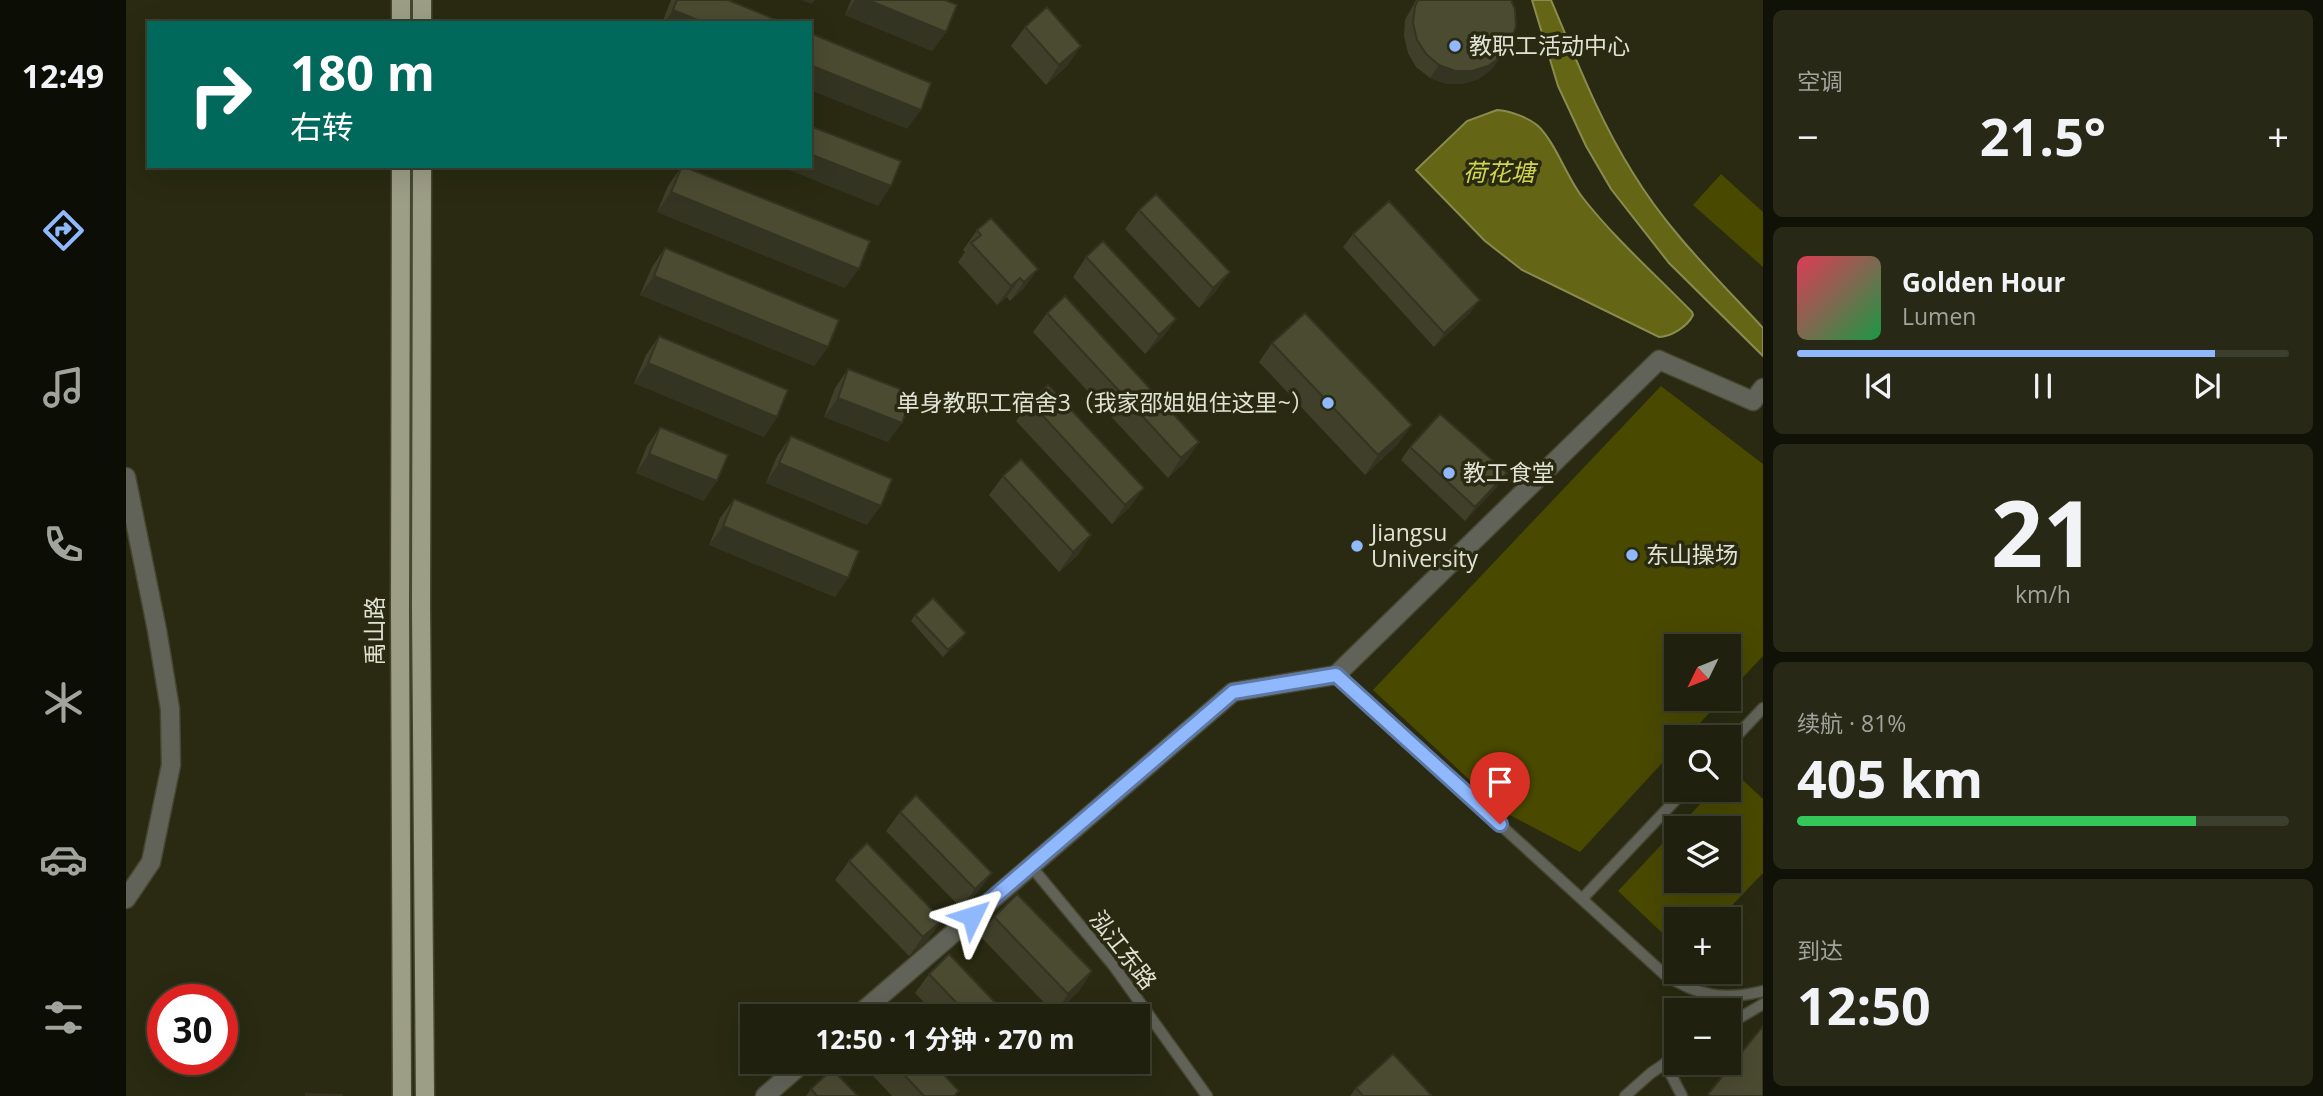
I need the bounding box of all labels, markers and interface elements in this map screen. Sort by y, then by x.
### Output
place label: 教职工活动中心 [1469,29,1630,61]
marker: 教职工活动中心 [1447,38,1463,54]
text: 180 m [290,39,435,105]
icon: right [175,49,266,140]
text: 12:49 [22,54,104,97]
text: 空调 [1797,65,1843,97]
text: 21.5° [1980,100,2106,171]
text: 右转 [290,105,354,148]
text: − [1797,110,1819,162]
text: + [2267,110,2289,162]
water label: 荷花塘 [1463,155,1539,188]
icon: directions [39,206,88,255]
text: Golden Hour [1902,264,2065,300]
text: Lumen [1902,300,1976,332]
icon: music [39,363,88,412]
icon: previous [1860,367,1898,405]
icon: pause [2024,367,2062,405]
icon: next [2188,367,2226,405]
place label: 单身教职工宿舍3（我家邵姐姐住这里~） [897,386,1314,418]
marker: 单身教职工宿舍3（我家邵姐姐住这里~） [1320,395,1336,411]
place label: 教工食堂 [1463,456,1555,488]
marker: 教工食堂 [1441,465,1457,481]
text: 21 [1991,470,2095,594]
place label: Jiangsu University [1369,516,1478,574]
icon: phone [39,520,88,569]
marker: Jiangsu University [1349,538,1365,554]
place label: 东山操场 [1646,538,1738,570]
marker: 东山操场 [1624,547,1640,563]
text: km/h [2015,578,2071,610]
street label: 禹山路 [358,597,390,666]
north arrow [1664,634,1741,710]
map controls [1664,634,1741,1075]
icon: climate [39,678,88,727]
text: 续航 · 81% [1797,707,1906,739]
button: search [1664,725,1741,802]
text: 405 km [1797,742,1983,813]
pin [1470,752,1530,824]
icon: arrive [1481,763,1519,801]
button: layers [1664,816,1741,893]
icon: car [39,835,88,884]
position arrow [935,879,1009,953]
street label: 泓江东路 [1083,903,1165,995]
button: + [1664,907,1741,984]
text: 到达 [1797,934,1843,966]
text: 12:50 [1797,969,1931,1040]
speed limit sign: 30 [147,984,238,1075]
icon: filters [39,993,88,1042]
button: − [1664,998,1741,1075]
text: 12:50 · 1 分钟 · 270 m [815,1021,1075,1057]

